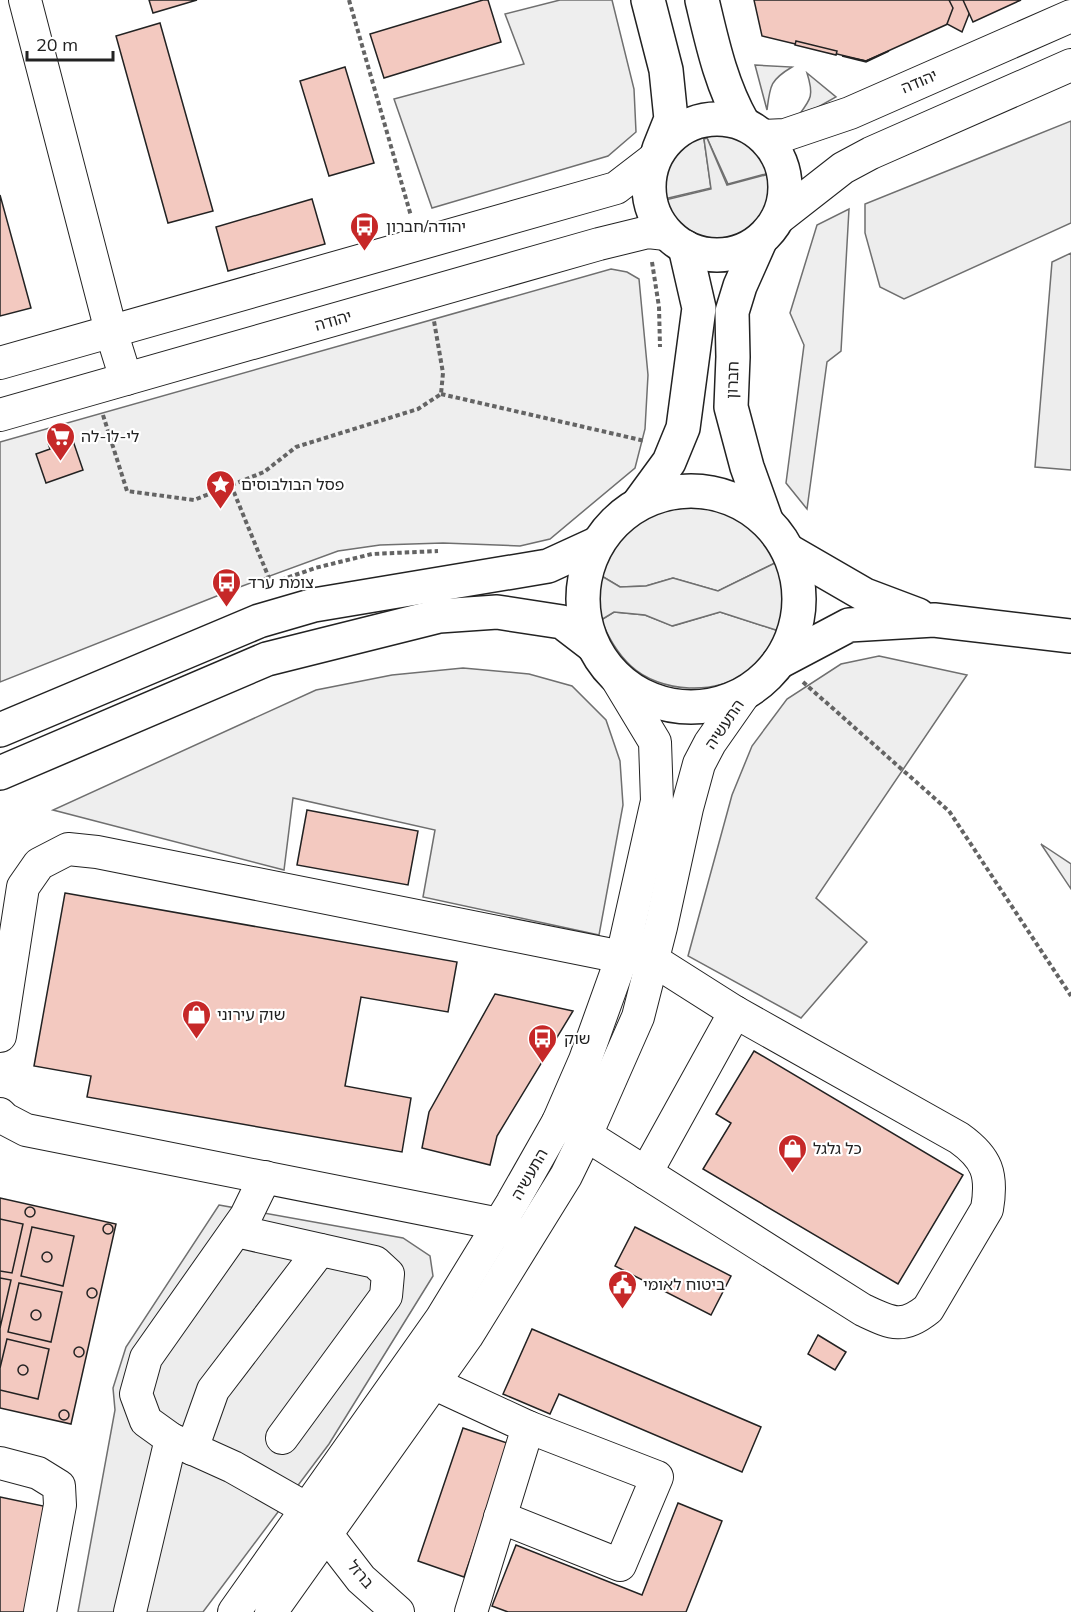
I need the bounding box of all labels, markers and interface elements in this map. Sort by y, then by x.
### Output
scale bar [27,24,112,62]
text: 20 m [36,33,78,56]
street label: יהודה [898,64,940,98]
bus stop icon: יהודה/חברון [349,210,381,252]
place label: יהודה/חברון [386,216,466,236]
street label: יהודה [312,305,354,335]
street label: חברון [721,361,743,399]
supermarket icon: לי-לו-לה [44,420,76,462]
place label: לי-לו-לה [81,426,139,446]
place icon: פסל הבולבוסים [204,468,236,510]
place label: פסל הבולבוסים [241,474,344,494]
bus stop icon: צומת ערד [211,566,243,608]
place label: צומת ערד [248,572,314,592]
street label: התעשיה [700,695,748,753]
shop icon: שוק עירוני [180,998,212,1040]
place label: שוק עירוני [217,1004,285,1024]
bus stop icon: שוק [527,1022,559,1064]
place label: שוק [564,1028,591,1048]
shop icon: כל גלגל [776,1132,808,1174]
place label: כל גלגל [813,1138,862,1158]
street label: התעשיה [506,1145,552,1203]
public building icon: ביטוח לאומי [606,1268,638,1310]
place label: ביטוח לאומי [643,1274,725,1294]
street label: ברזל [343,1556,379,1592]

